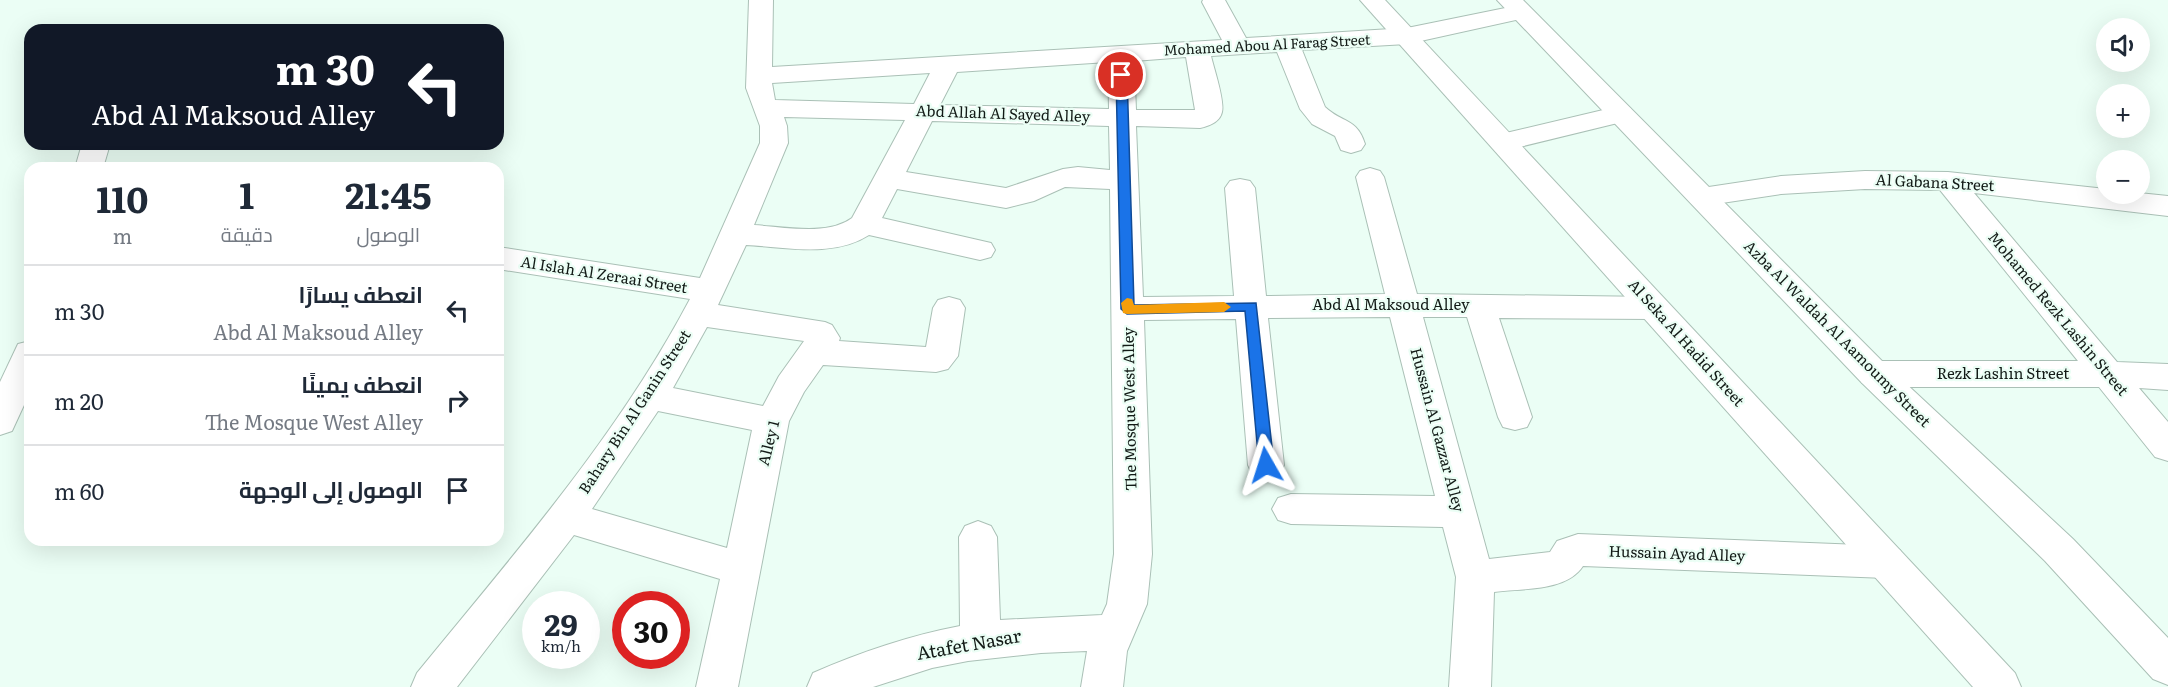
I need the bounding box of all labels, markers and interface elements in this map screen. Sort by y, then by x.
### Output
map controls [2096,18,2150,204]
button: sound [2096,18,2150,72]
street label: Mohamed Abou Al Farag Street [1163,29,1371,59]
text: 30 m [275,36,375,98]
icon: left [396,48,474,126]
pin [1095,49,1146,100]
icon: arrive [1104,58,1137,91]
button: + [2096,84,2150,138]
text: Abd Al Maksoud Alley [92,93,375,133]
street label: Abd Allah Al Sayed Alley [915,98,1091,127]
button: − [2096,150,2150,204]
text: 1 [239,167,254,220]
text: 21:45 [345,167,432,220]
street label: Al Gabana Street [1875,167,1995,196]
text: 110 [96,171,148,224]
text: دقيقة [221,218,273,248]
text: الوصول [356,218,420,248]
text: m [113,220,132,250]
street label: Mohamed Rezk Lashin Street [1984,228,2132,400]
street label: Azba Al Waldah Al Aamoumy Street [1739,234,1937,432]
street label: Al Islah Al Zeraai Street [519,249,689,298]
street label: Al Seka Al Hadid Street [1623,273,1751,411]
text: انعطف يسارًا [299,277,423,310]
street label: Abd Al Maksoud Alley [1312,292,1470,315]
text: 30 m [54,294,104,327]
icon: left [441,294,474,327]
text: Abd Al Maksoud Alley [213,316,423,346]
street label: Bahary Bin Al Ganin Street [572,325,696,498]
street label: The Mosque West Alley [1116,327,1141,491]
street label: Hussain Al Gazzar Alley [1405,345,1472,515]
street label: Rezk Lashin Street [1937,365,2069,383]
text: انعطف يمينًا [301,367,423,400]
text: 20 m [54,384,104,417]
icon: right [441,384,474,417]
text: The Mosque West Alley [205,406,423,436]
street label: Alley 1 [751,417,784,468]
position arrow [1234,433,1298,497]
text: الوصول إلى الوجهة [239,472,423,505]
text: 60 m [54,474,104,507]
icon: arrive [441,474,474,507]
street label: Hussain Ayad Alley [1608,539,1746,566]
speed limit sign: 30 [612,591,690,669]
text: 29 [544,601,578,645]
street label: Atafet Nasar [914,621,1024,666]
text: km/h [541,634,581,657]

